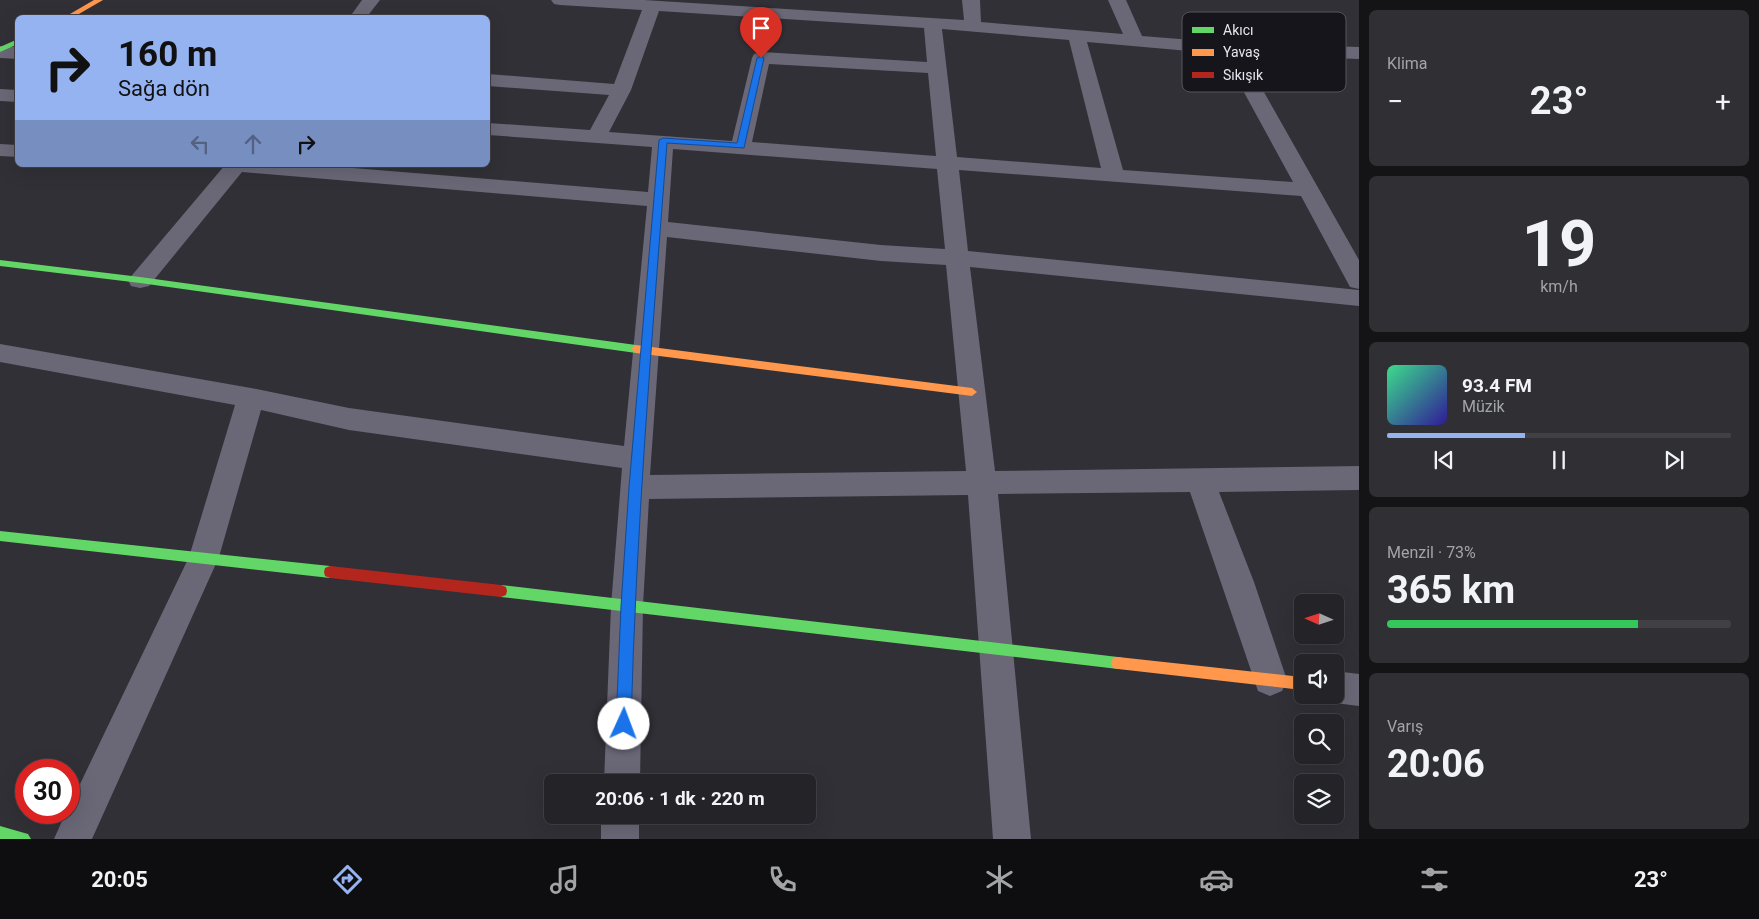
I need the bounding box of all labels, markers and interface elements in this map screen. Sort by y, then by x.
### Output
pin [740,7,782,58]
legend [1182,12,1346,92]
icon: arrive [747,14,775,42]
text: Akıcı [1223,22,1254,38]
text: 160 m [118,34,217,75]
icon: right [35,35,100,100]
text: Yavaş [1223,44,1260,60]
text: Klima [1387,54,1428,73]
text: Sıkışık [1223,67,1264,83]
text: Sağa dön [118,76,210,101]
text: 23° [1530,79,1588,123]
text: − [1387,85,1403,118]
text: + [1715,85,1731,118]
icon: left [186,130,214,158]
icon: ahead [239,130,267,158]
icon: right [292,130,320,158]
text: 19 [1522,206,1596,282]
text: km/h [1540,277,1578,296]
text: 93.4 FM [1462,374,1532,397]
text: Müzik [1462,397,1505,416]
icon: previous [1430,446,1458,474]
icon: pause [1545,446,1573,474]
icon: next [1660,446,1688,474]
text: Menzil · 73% [1387,543,1476,562]
text: 365 km [1387,568,1515,612]
north arrow [1294,594,1344,644]
map controls [1294,594,1344,824]
button: sound [1294,654,1344,704]
position arrow [597,697,649,749]
button: search [1294,714,1344,764]
text: Varış [1387,717,1423,736]
text: 20:06 [1387,742,1485,786]
speed limit sign: 30 [15,759,80,824]
button: layers [1294,774,1344,824]
text: 20:06 · 1 dk · 220 m [595,787,765,810]
icon: directions [330,862,365,897]
icon: music [547,862,582,897]
icon: phone [765,862,800,897]
icon: climate [982,862,1017,897]
icon: car [1199,862,1234,897]
icon: filters [1417,862,1452,897]
text: 20:05 [91,867,148,892]
text: 23° [1634,867,1668,892]

